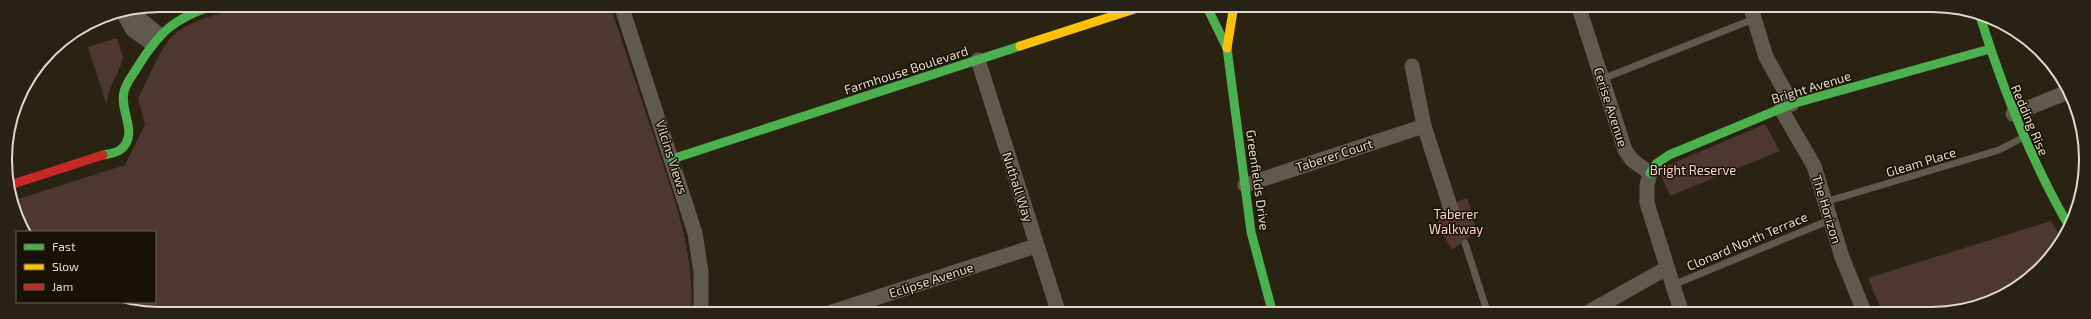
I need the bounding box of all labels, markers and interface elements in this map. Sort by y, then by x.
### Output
street label: Farmhouse Boulevard [842,42,970,98]
street label: Cerise Avenue [1591,65,1631,149]
street label: Bright Avenue [1769,67,1853,107]
street label: Redding Rise [2008,82,2052,158]
street label: Vilcins Views [653,118,691,196]
street label: Greenfields Drive [1243,129,1273,231]
street label: Taberer Court [1293,135,1375,175]
street label: Gleam Place [1884,144,1958,180]
street label: Nuthall Way [999,150,1037,224]
park label: Bright Reserve [1650,162,1736,178]
street label: The Horizon [1809,173,1845,245]
park label: Taberer Walkway [1429,206,1483,237]
street label: Clonard North Terrace [1684,208,1810,274]
legend [16,231,156,303]
text: Fast [52,239,76,253]
text: Slow [52,259,79,273]
street label: Eclipse Avenue [887,259,975,301]
text: Jam [52,279,73,293]

